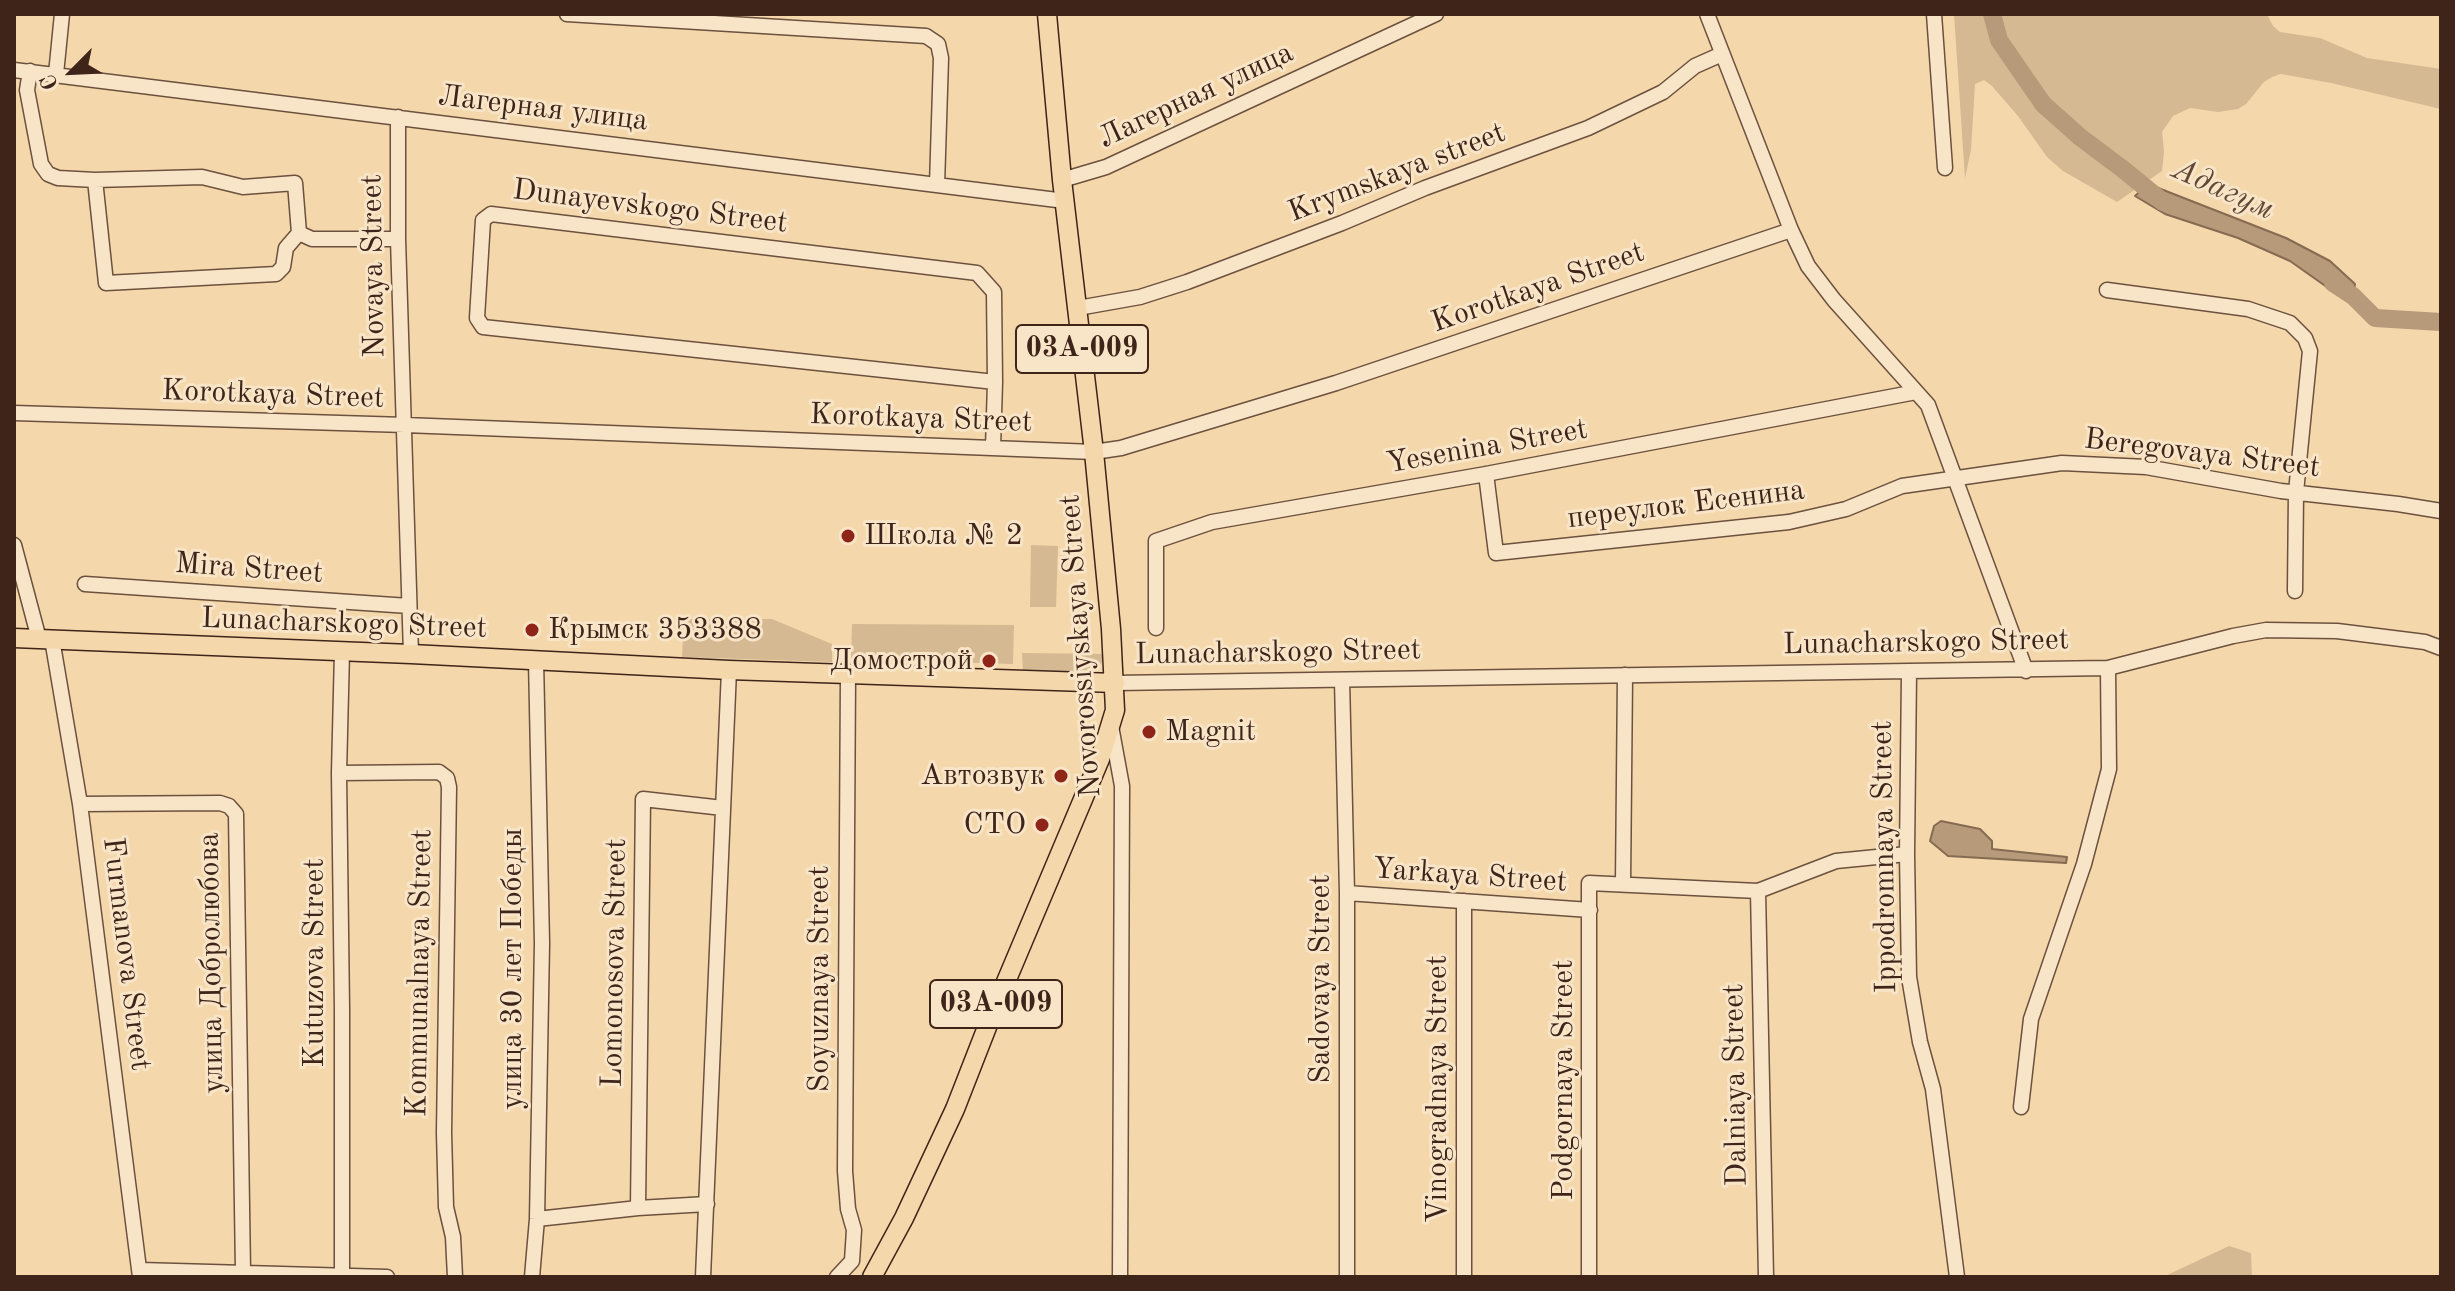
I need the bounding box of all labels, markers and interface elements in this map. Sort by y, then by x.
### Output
north arrow [32,32,112,112]
street label: Лагерная улица [1093,35,1299,157]
text: С [37,71,63,93]
street label: Лагерная улица [436,78,650,140]
street label: Krymskaya street [1283,115,1511,231]
water label: Адагум [2166,151,2280,229]
street label: Dunayevskogo Street [511,172,789,242]
street label: Novaya Street [354,174,394,358]
street label: Korotkaya Street [1427,235,1649,341]
road number: 03А-009 [1016,325,1148,373]
street label: Korotkaya Street [161,373,385,417]
street label: Korotkaya Street [809,397,1033,441]
street label: Yesenina Street [1384,412,1590,482]
street label: Beregovaya Street [2082,422,2322,486]
street label: переулок Есенина [1565,473,1807,537]
street label: Novorossiyskaya Street [1052,493,1110,799]
place label: Школа № 2 [864,518,1023,554]
marker: Школа № 2 [839,527,857,545]
street label: Mira Street [174,546,324,592]
street label: Lunacharskogo Street [200,601,488,647]
place label: Крымск 353388 [548,612,762,648]
marker: Крымск 353388 [523,621,541,639]
street label: Lunacharskogo Street [1783,623,2069,663]
street label: Lunacharskogo Street [1135,633,1421,673]
place label: Домострой [830,643,973,679]
marker: Домострой [980,652,998,670]
place label: Magnit [1165,714,1256,750]
street label: Ippodromnaya Street [1865,720,1905,994]
marker: Magnit [1140,723,1158,741]
place label: Автозвук [920,758,1045,794]
marker: Автозвук [1052,767,1070,785]
place label: СТО [963,807,1026,843]
marker: СТО [1033,816,1051,834]
street label: Kommunalnaya Street [399,828,441,1118]
street label: улица 30 лет Победы [495,828,531,1110]
street label: улица Добролюбова [192,832,232,1094]
street label: Furmanova Street [94,835,158,1073]
street label: Lomonosova Street [595,838,635,1088]
street label: Yarkaya Street [1372,851,1568,901]
street label: Kutuzova Street [297,858,333,1068]
street label: Soyuznaya Street [802,866,838,1092]
street label: Sadovaya Street [1303,874,1339,1084]
street label: Vinogradnaya Street [1420,955,1456,1223]
street label: Podgornaya Street [1546,960,1582,1200]
road number: 03А-009 [930,980,1062,1028]
street label: Dalniaya Street [1716,983,1756,1187]

